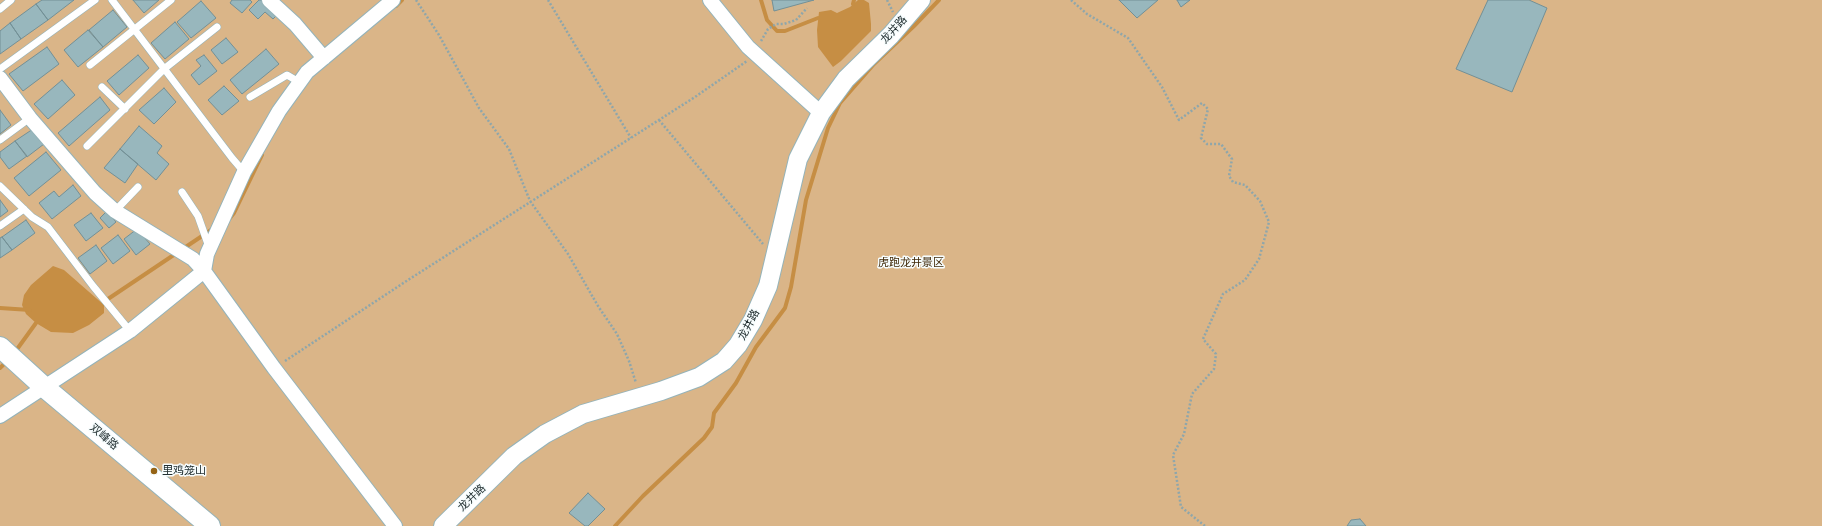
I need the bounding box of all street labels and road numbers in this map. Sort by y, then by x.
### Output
street label: 龙井路 [878,13,910,47]
street label: 龙井路 [735,307,763,343]
street label: 双峰路 [87,421,121,453]
street label: 龙井路 [456,482,488,514]

